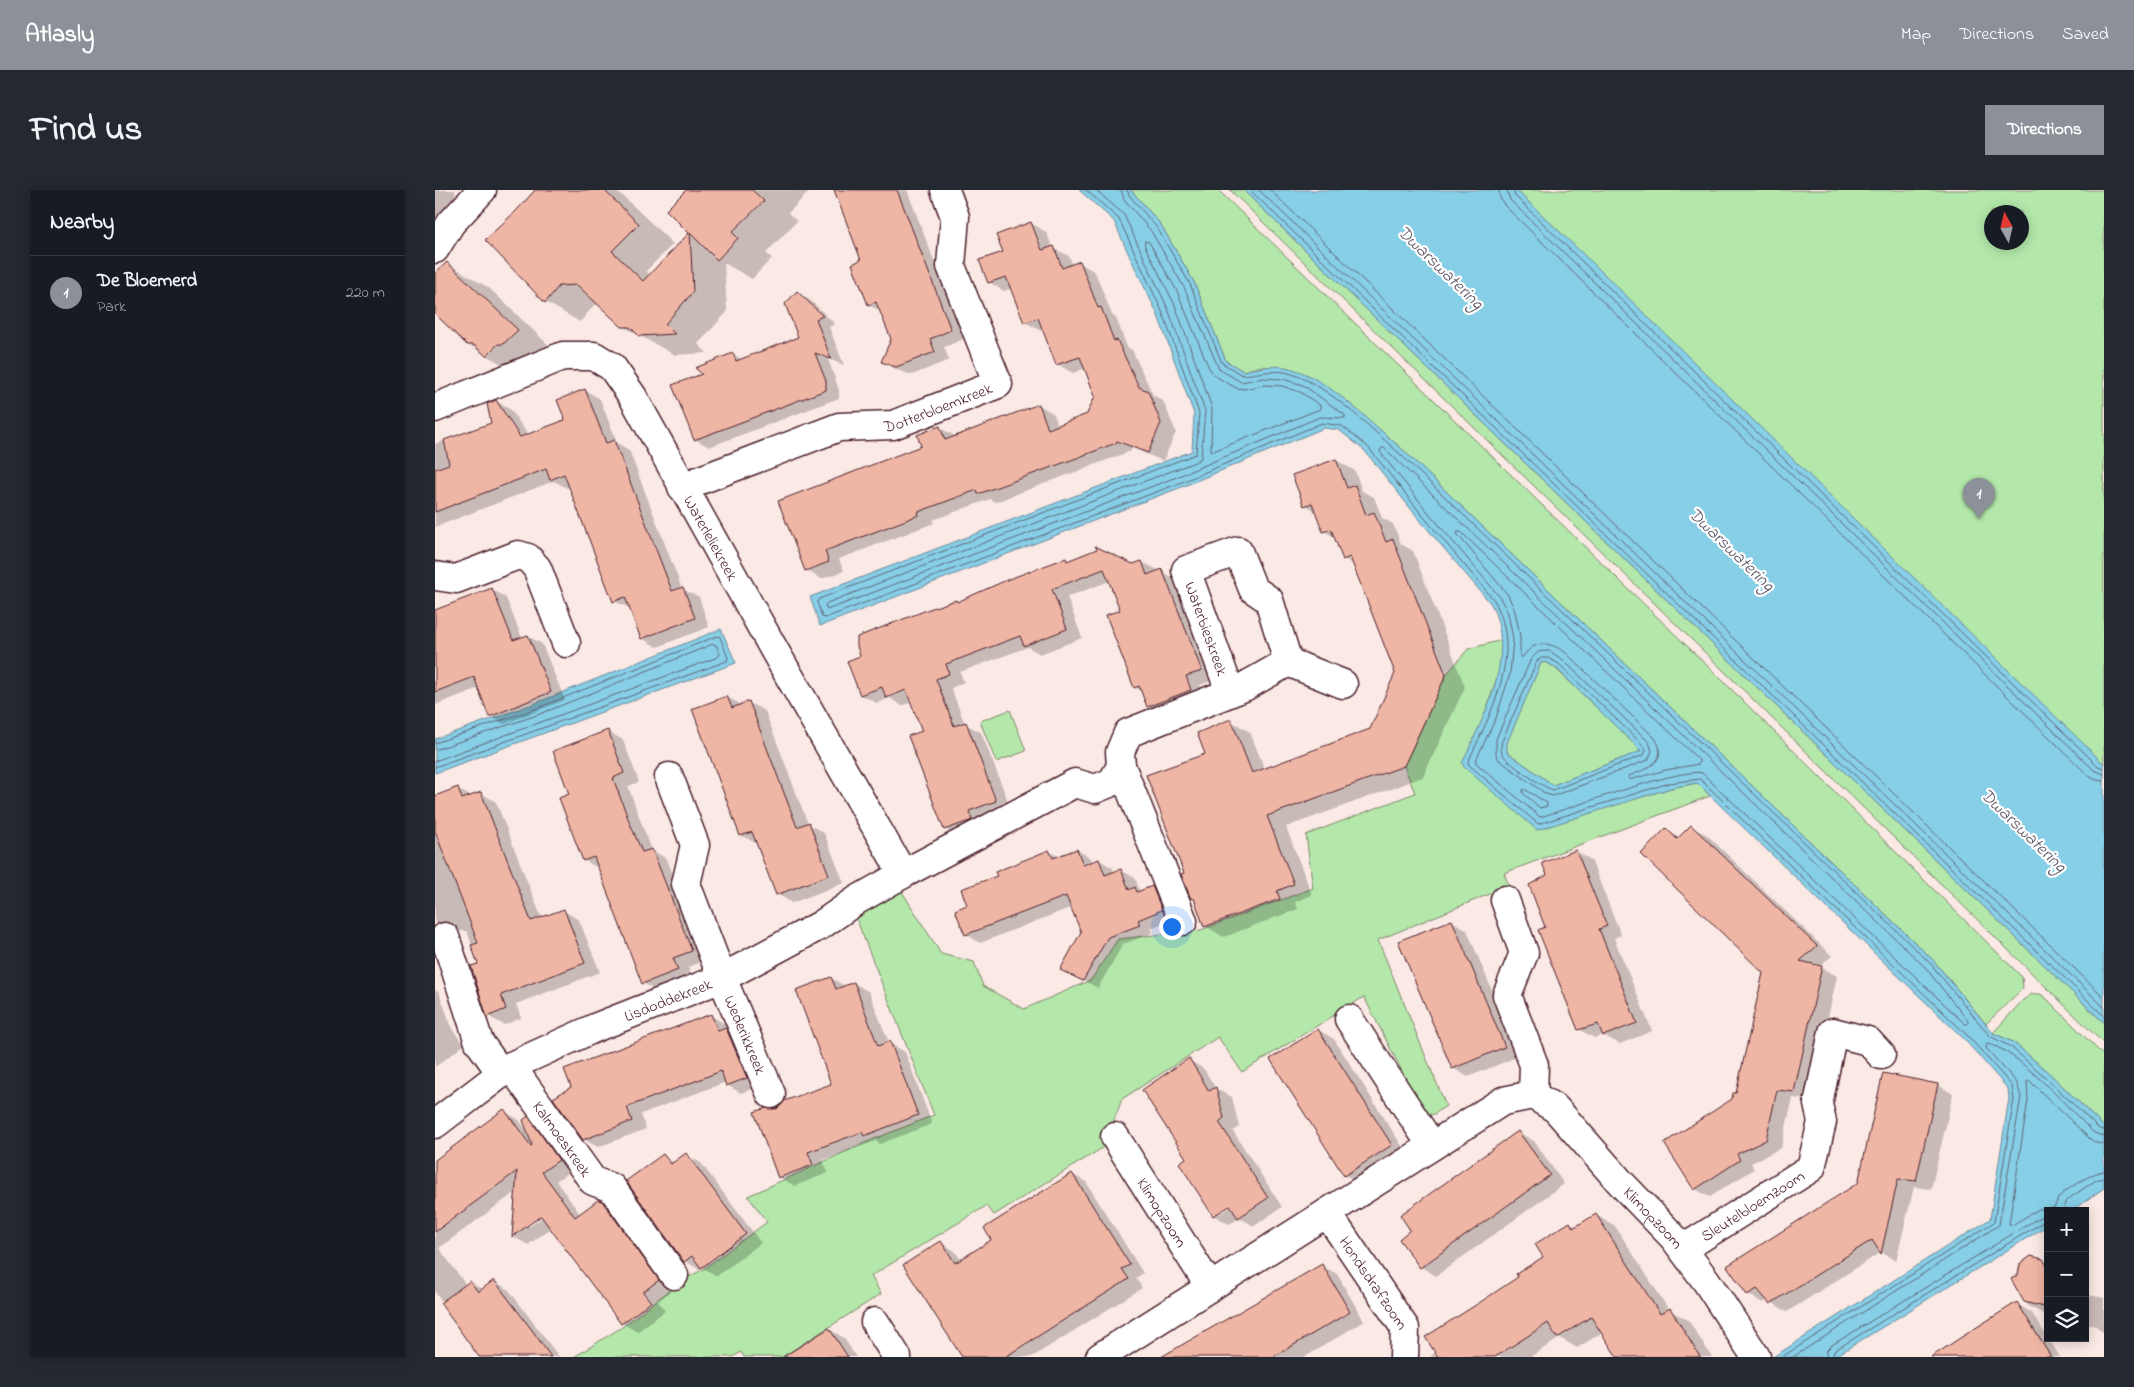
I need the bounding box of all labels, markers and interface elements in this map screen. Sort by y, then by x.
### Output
text: Atlasly [25,18,94,53]
text: Map [1901,22,1931,48]
text: Directions [1959,22,2034,48]
text: Saved [2062,22,2109,48]
text: Find us [30,105,142,156]
button: Directions [1985,105,2104,155]
north arrow [1984,205,2029,250]
text: Nearby [50,208,114,238]
water label: Dwarswatering [1391,221,1489,317]
text: De Bloemerd [97,268,197,295]
text: 1 [63,281,69,305]
text: 220 m [346,281,385,305]
text: Park [97,295,126,319]
street label: Dotterbloemkreek [882,377,997,439]
pin: 1 [1963,478,1995,519]
street label: Waterleliekreek [676,492,744,587]
water label: Dwarswatering [1682,503,1780,599]
street label: Waterbieskreek [1177,579,1234,680]
water label: Dwarswatering [1974,784,2072,880]
your location [1159,914,1185,940]
street label: Lisdoddekreek [621,973,717,1029]
street label: Wederikkreek [717,992,772,1080]
street label: Kalmoeskreek [526,1097,597,1183]
street label: Sleutelbloemzoom [1697,1165,1810,1249]
street label: Klimopzoom [1130,1174,1192,1253]
street label: Klimopzoom [1617,1182,1688,1255]
map controls [2044,1207,2089,1342]
button: + [2044,1207,2089,1252]
street label: Hondsdrafzoom [1332,1232,1413,1335]
button: − [2044,1252,2089,1297]
button: layers [2044,1297,2089,1342]

